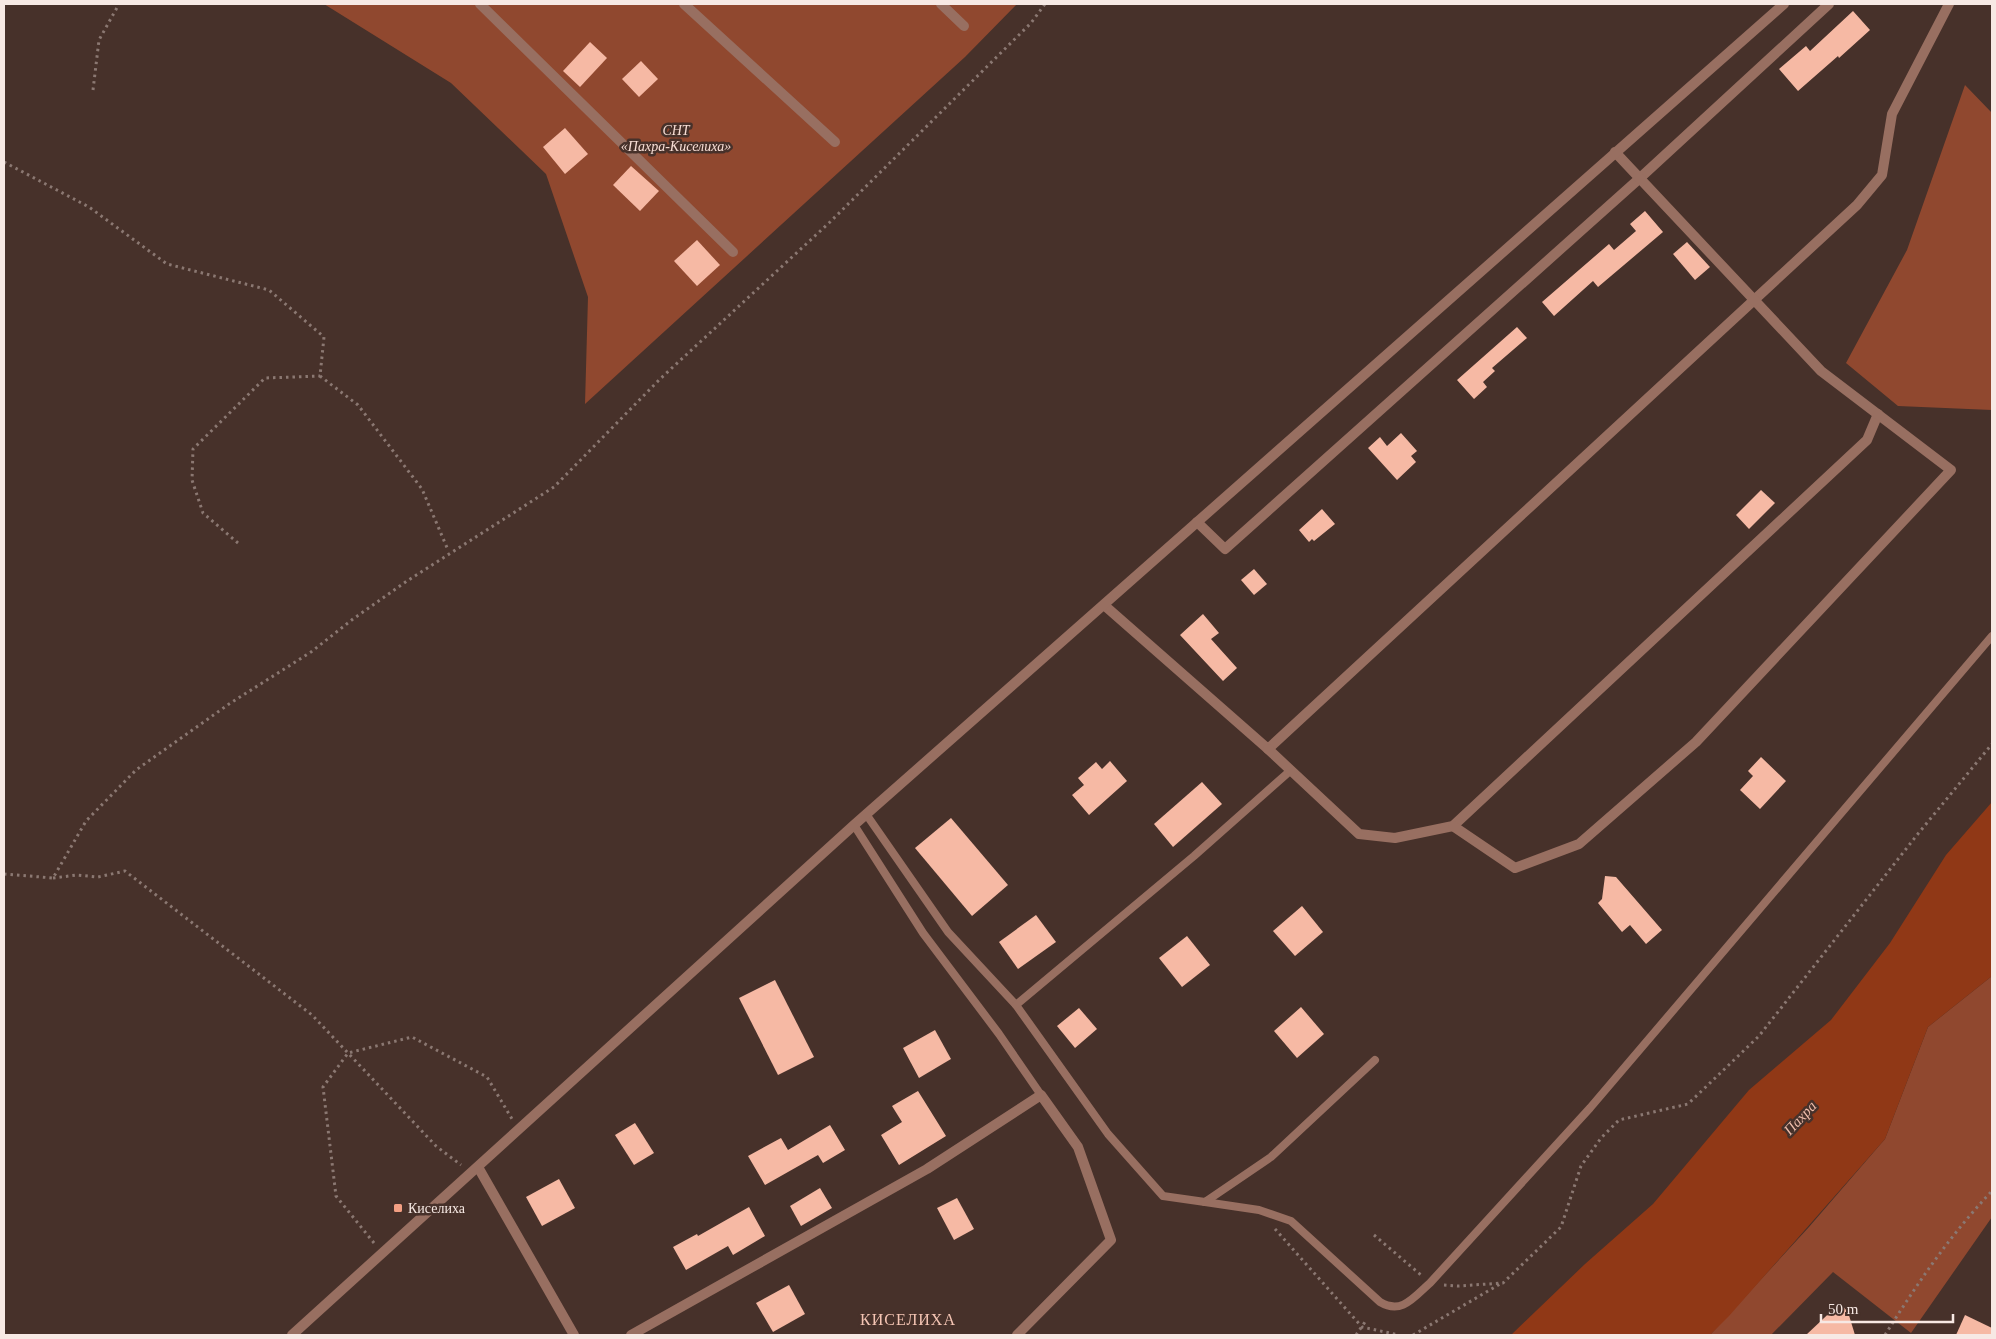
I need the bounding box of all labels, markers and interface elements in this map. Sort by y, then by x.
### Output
park label: СНТ «Пахра-Киселиха» [621,123,731,154]
water label: Пахра [1780,1098,1819,1139]
place label: Киселиха [408,1201,466,1216]
marker: Киселиха [392,1202,404,1214]
scale bar [1821,1292,1954,1324]
text: 50 m [1828,1301,1859,1317]
district label: КИСЕЛИХА [860,1311,956,1328]

